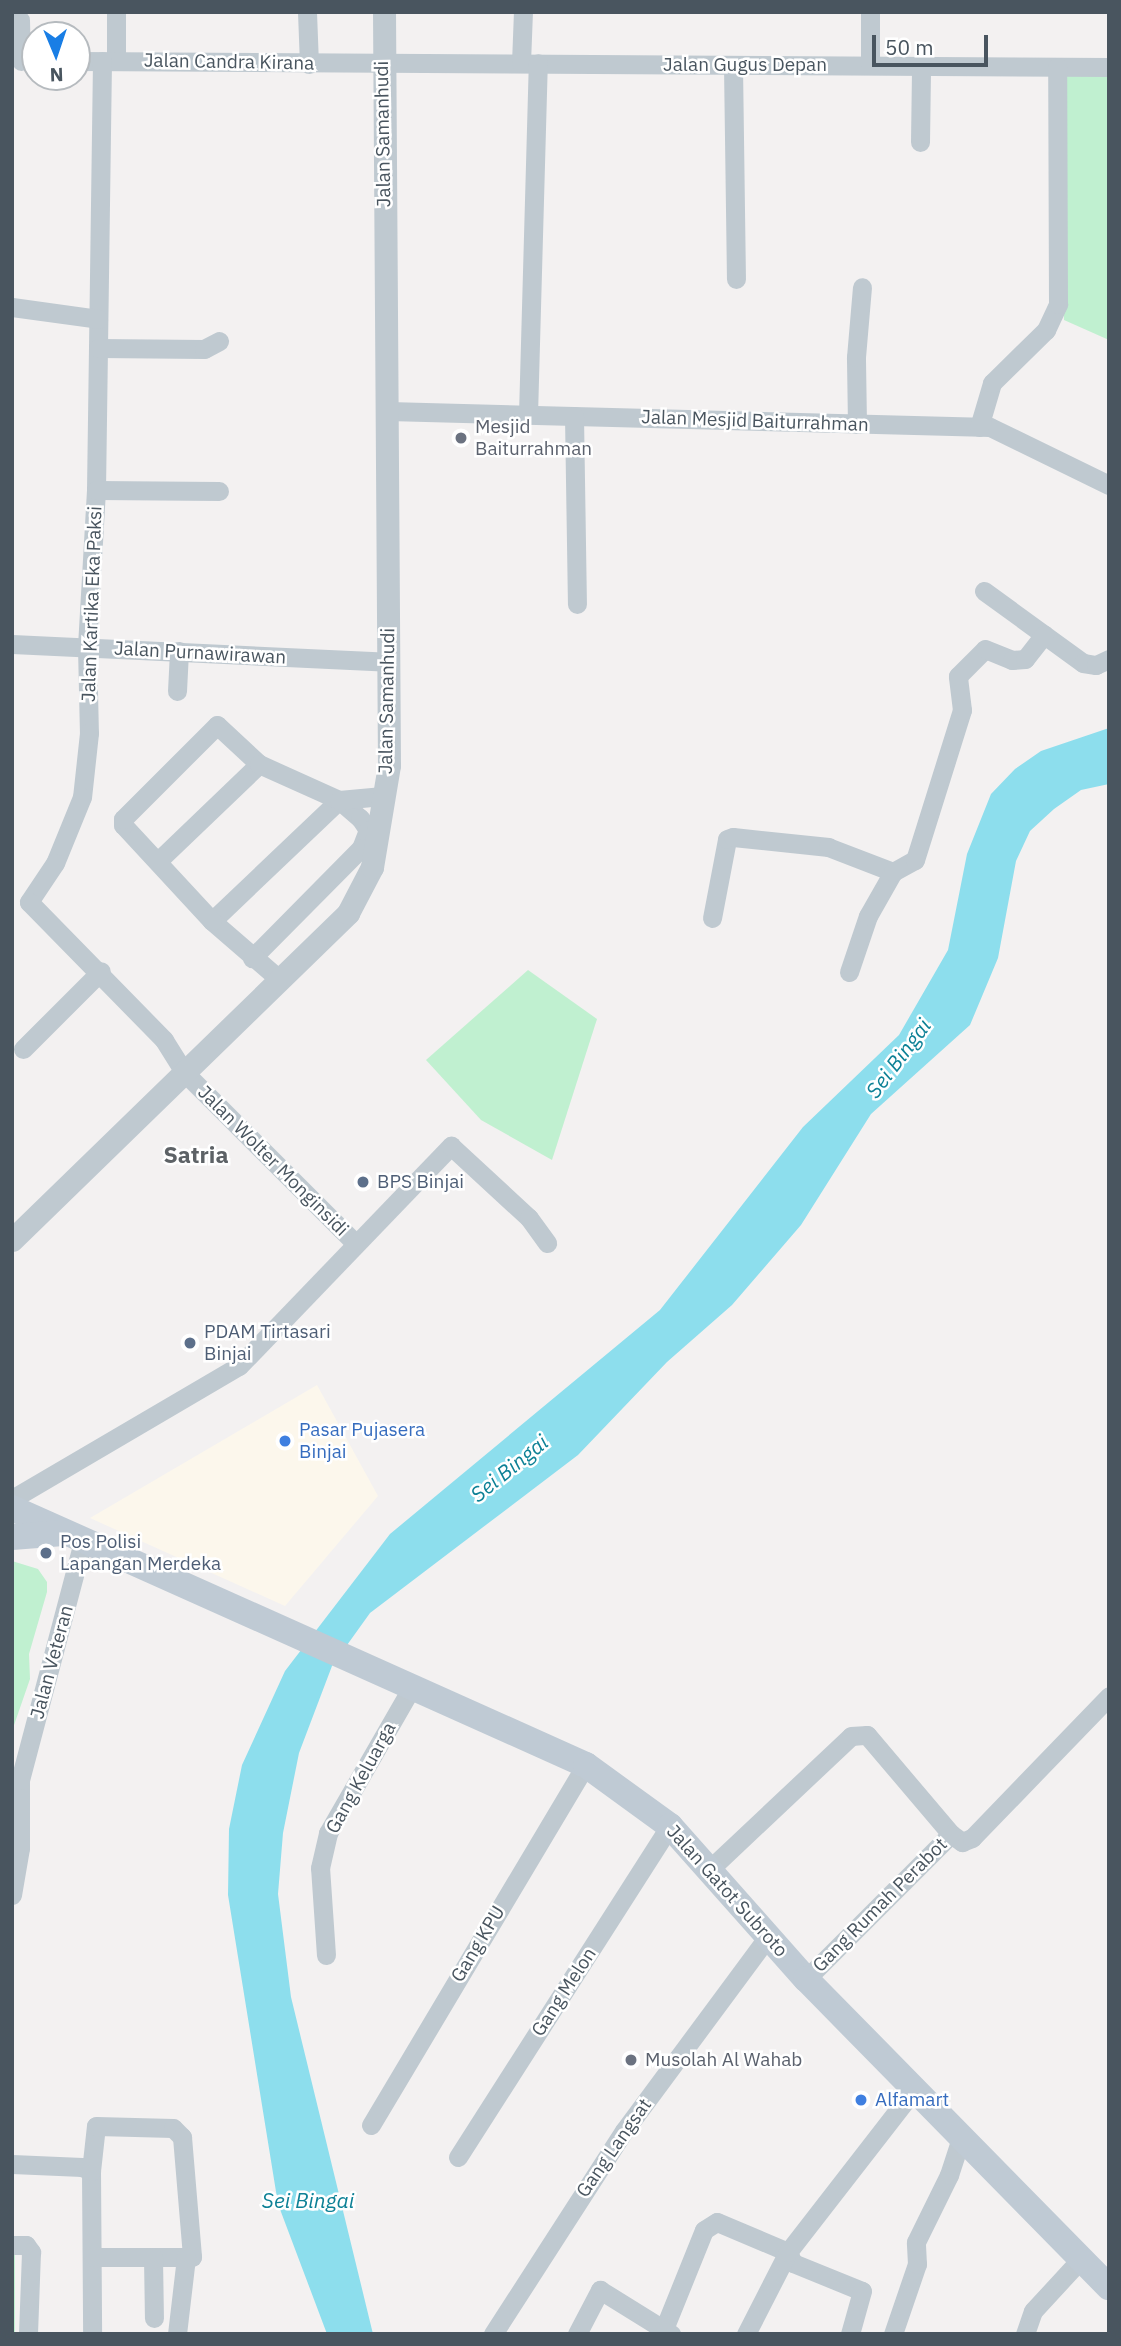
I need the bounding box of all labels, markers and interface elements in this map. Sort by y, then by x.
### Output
north arrow [21,21,91,91]
scale bar [876,21,992,65]
text: 50 m [885,33,934,61]
street label: Jalan Candra Kirana [144,49,314,75]
street label: Jalan Gugus Depan [663,54,827,76]
street label: Jalan Samanhudi [370,61,396,207]
text: N [49,63,64,87]
street label: Jalan Mesjid Baiturrahman [641,406,869,436]
place label: Mesjid Baiturrahman [475,416,592,460]
marker: Mesjid Baiturrahman [453,430,469,446]
street label: Jalan Kartika Eka Paksi [77,506,107,702]
street label: Jalan Samanhudi [374,628,400,774]
street label: Jalan Purnawirawan [113,637,287,669]
water label: Sei Bingai [860,1014,936,1102]
street label: Jalan Wolter Monginsidi [193,1081,353,1241]
district label: Satria [163,1140,229,1168]
place label: BPS Binjai [377,1171,464,1193]
marker: BPS Binjai [355,1174,371,1190]
place label: PDAM Tirtasari Binjai [204,1321,331,1365]
marker: PDAM Tirtasari Binjai [182,1335,198,1351]
place label: Pasar Pujasera Binjai [299,1419,425,1463]
water label: Sei Bingai [465,1429,553,1507]
marker: Pasar Pujasera Binjai [277,1433,293,1449]
place label: Pos Polisi Lapangan Merdeka [60,1531,221,1575]
marker: Pos Polisi Lapangan Merdeka [38,1545,54,1561]
street label: Jalan Veteran [26,1603,78,1721]
street label: Gang Keluarga [321,1718,401,1838]
street label: Jalan Gatot Subroto [662,1820,792,1962]
street label: Gang Rumah Perabot [808,1833,952,1977]
street label: Gang KPU [446,1902,510,1986]
street label: Gang Melon [527,1943,601,2041]
place label: Musolah Al Wahab [645,2049,802,2071]
marker: Musolah Al Wahab [623,2052,639,2068]
place label: Alfamart [875,2089,949,2111]
marker: Alfamart [853,2092,869,2108]
street label: Gang Langsat [572,2094,656,2202]
water label: Sei Bingai [262,2187,354,2213]

